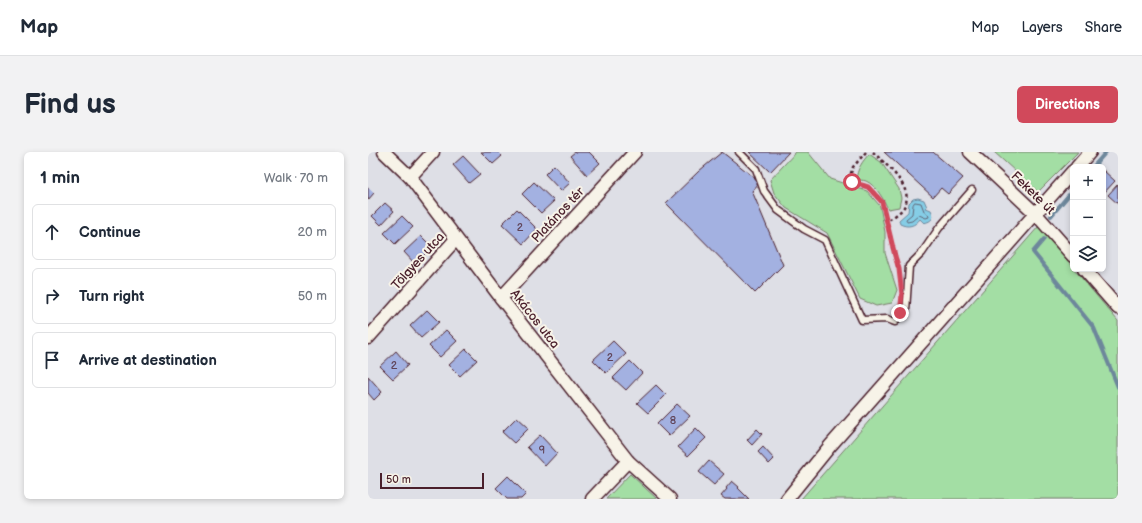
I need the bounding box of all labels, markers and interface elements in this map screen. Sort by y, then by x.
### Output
text: Map [20,16,58,39]
text: Map [971,19,999,36]
text: Layers [1021,19,1063,36]
text: Share [1085,19,1122,36]
button: Directions [1017,86,1118,123]
text: Find us [24,88,116,121]
map controls [1070,164,1106,272]
button: + [1070,164,1106,200]
text: 1 min [40,168,80,188]
street label: Fekete út [1008,168,1058,218]
text: Walk · 70 m [264,170,328,186]
route start [843,173,861,191]
street label: Platános tér [528,184,588,246]
button: − [1070,200,1106,236]
icon: ahead [41,221,63,243]
house number: 2 [517,221,524,234]
text: Continue [79,223,141,242]
text: 20 m [297,224,327,240]
street label: Tölgyes utca [388,229,448,293]
button: layers [1070,236,1106,272]
icon: right [41,285,63,307]
street label: Akácos utca [507,286,563,352]
text: Turn right [79,287,144,306]
text: 50 m [298,288,327,304]
route end [891,304,909,322]
icon: arrive [41,349,63,371]
text: Arrive at destination [79,351,217,370]
house number: 2 [607,351,614,364]
house number: 2 [391,359,398,372]
house number: 8 [670,414,676,427]
house number: 9 [539,444,545,457]
scale bar [380,471,484,490]
text: 50 m [386,473,411,486]

